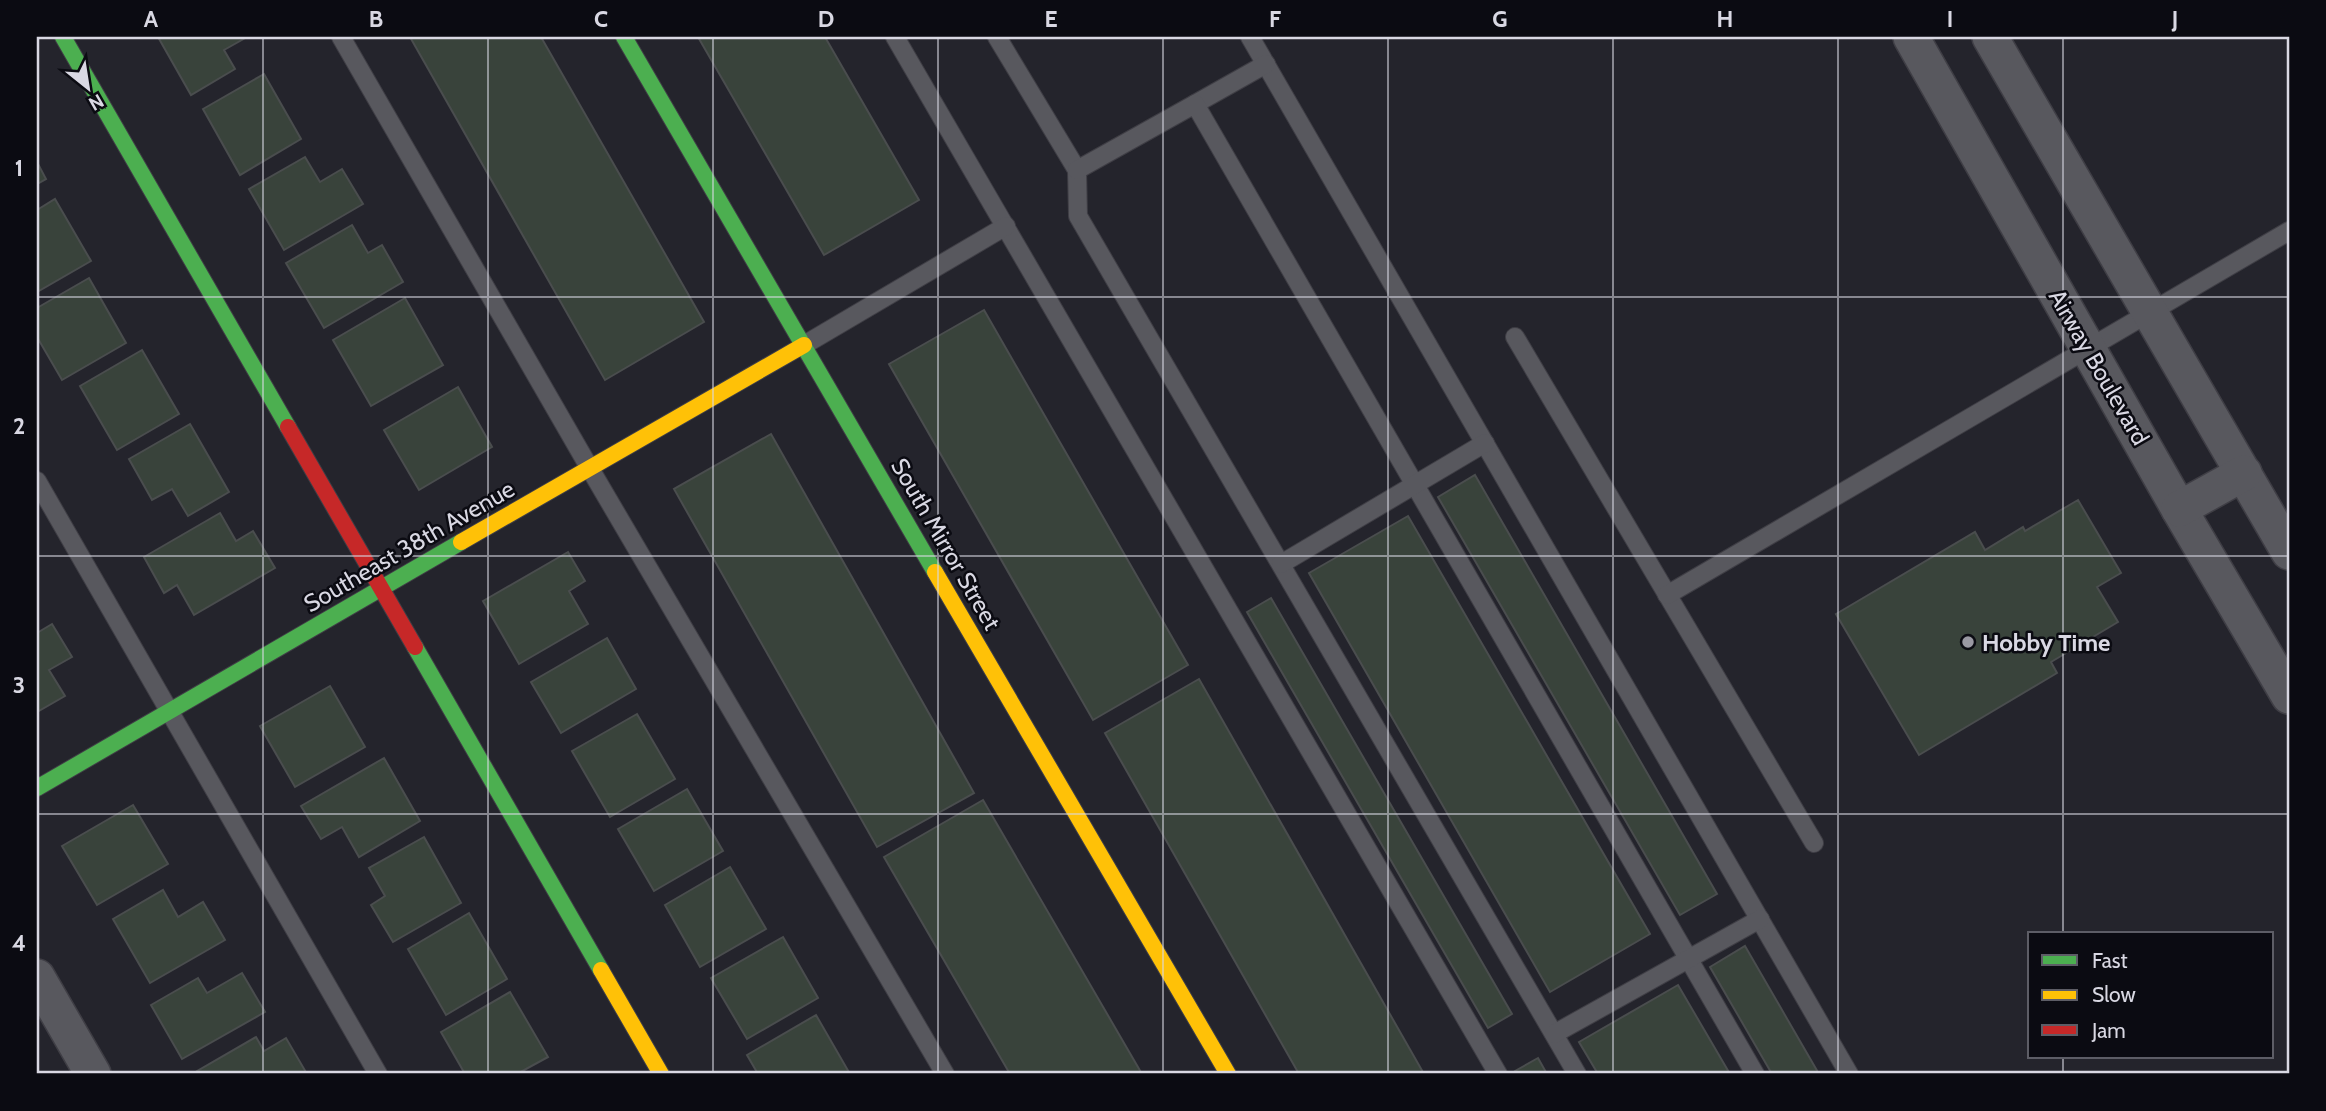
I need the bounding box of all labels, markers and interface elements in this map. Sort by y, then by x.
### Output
text: A [144,5,159,33]
text: B [369,5,383,33]
text: C [594,5,608,33]
text: D [818,5,834,33]
text: E [1044,5,1058,33]
text: F [1269,5,1281,33]
text: G [1492,5,1508,33]
text: H [1717,5,1733,33]
text: I [1947,5,1953,33]
text: J [2171,5,2178,33]
north arrow [52,52,122,122]
text: N [85,89,108,116]
text: 1 [15,154,23,182]
street label: Airway Boulevard [2043,284,2155,450]
text: 2 [13,412,25,440]
street label: South Mirror Street [885,453,1007,635]
street label: Southeast 38th Avenue [299,474,519,618]
place label: Hobby Time [1982,628,2110,657]
marker: Hobby Time [1960,634,1976,650]
text: 3 [13,671,25,699]
text: 4 [12,929,26,957]
legend [2028,932,2274,1058]
text: Fast [2092,948,2128,973]
text: Slow [2092,982,2136,1007]
text: Jam [2091,1018,2126,1043]

